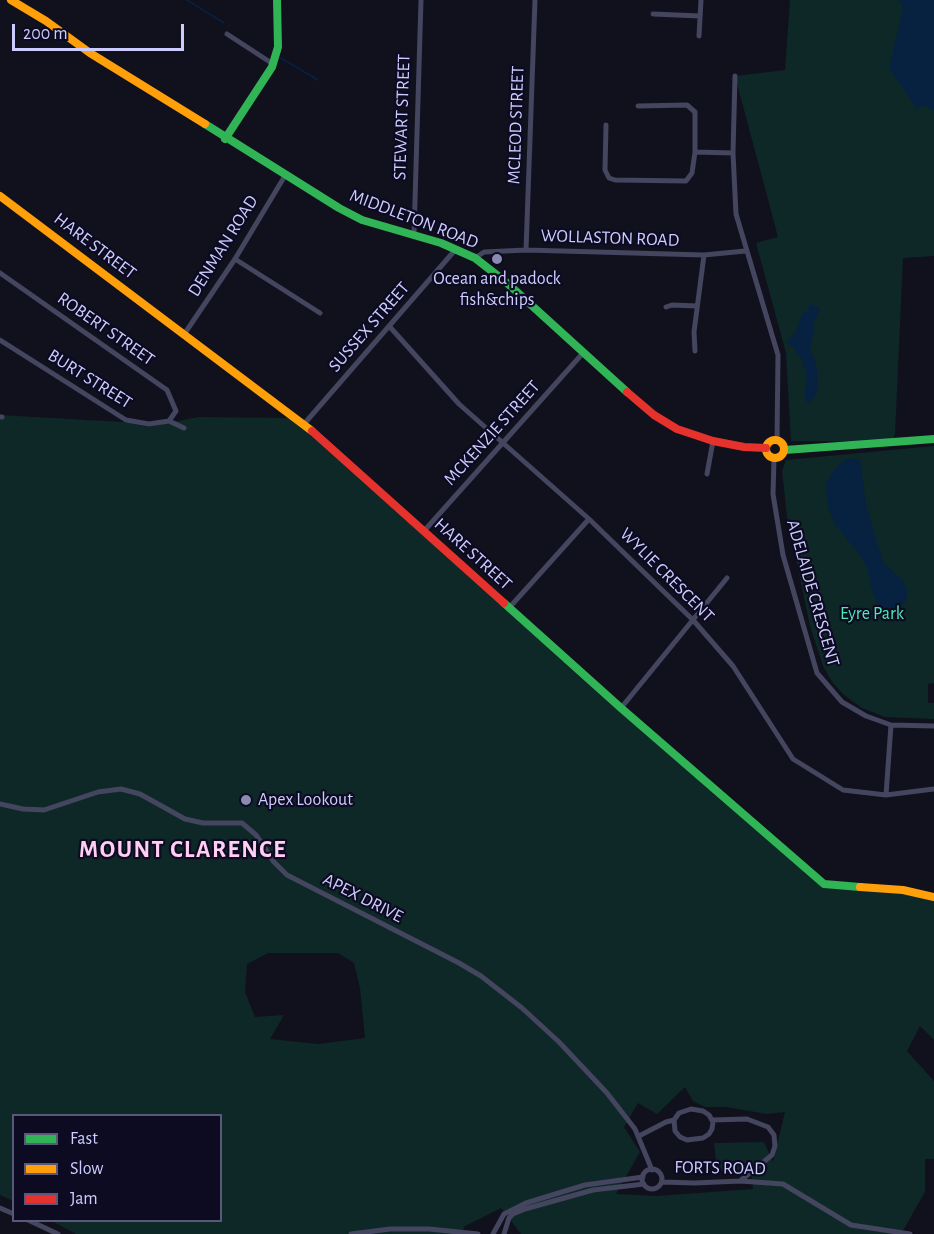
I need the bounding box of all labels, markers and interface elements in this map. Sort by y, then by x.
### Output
scale bar [15,12,188,50]
text: 200 m [23,25,68,43]
street label: STEWART STREET [389,54,415,180]
street label: MCLEOD STREET [503,65,529,185]
street label: MIDDLETON ROAD [347,185,481,253]
street label: DENMAN ROAD [183,191,263,301]
street label: HARE STREET [50,208,140,284]
street label: WOLLASTON ROAD [540,225,680,251]
marker: Ocean and padock fish&chips [490,252,504,266]
place label: Ocean and padock fish&chips [433,268,561,310]
street label: SUSSEX STREET [324,278,414,376]
street label: ROBERT STREET [53,287,159,371]
street label: BURT STREET [44,345,136,413]
street label: MCKENZIE STREET [439,376,545,490]
street label: HARE STREET [430,513,516,595]
street label: ADELAIDE CRESCENT [782,517,844,669]
street label: WYLIE CRESCENT [615,523,719,627]
park label: Eyre Park [840,603,904,625]
place label: Apex Lookout [258,789,353,811]
marker: Apex Lookout [239,793,253,807]
district label: MOUNT CLARENCE [79,836,287,864]
street label: APEX DRIVE [319,869,407,927]
legend [12,1114,222,1222]
text: Fast [70,1130,98,1148]
street label: FORTS ROAD [674,1156,766,1180]
text: Slow [70,1160,103,1178]
text: Jam [70,1190,98,1208]

